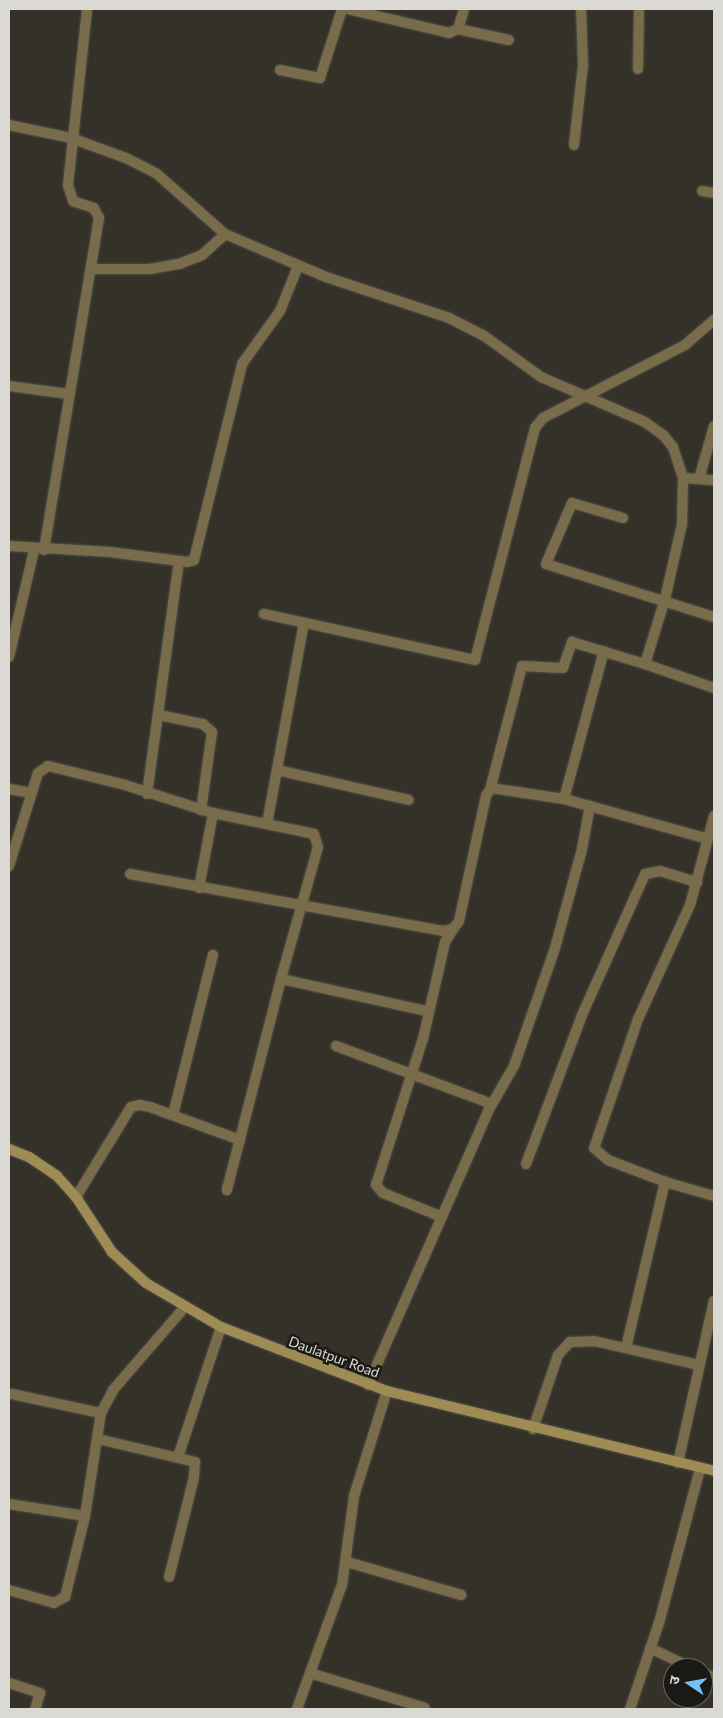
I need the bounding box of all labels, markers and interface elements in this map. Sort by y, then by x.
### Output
street label: Daulatpur Road [286,1333,382,1381]
north arrow [663,1658,713,1708]
text: उ [665,1674,683,1686]

